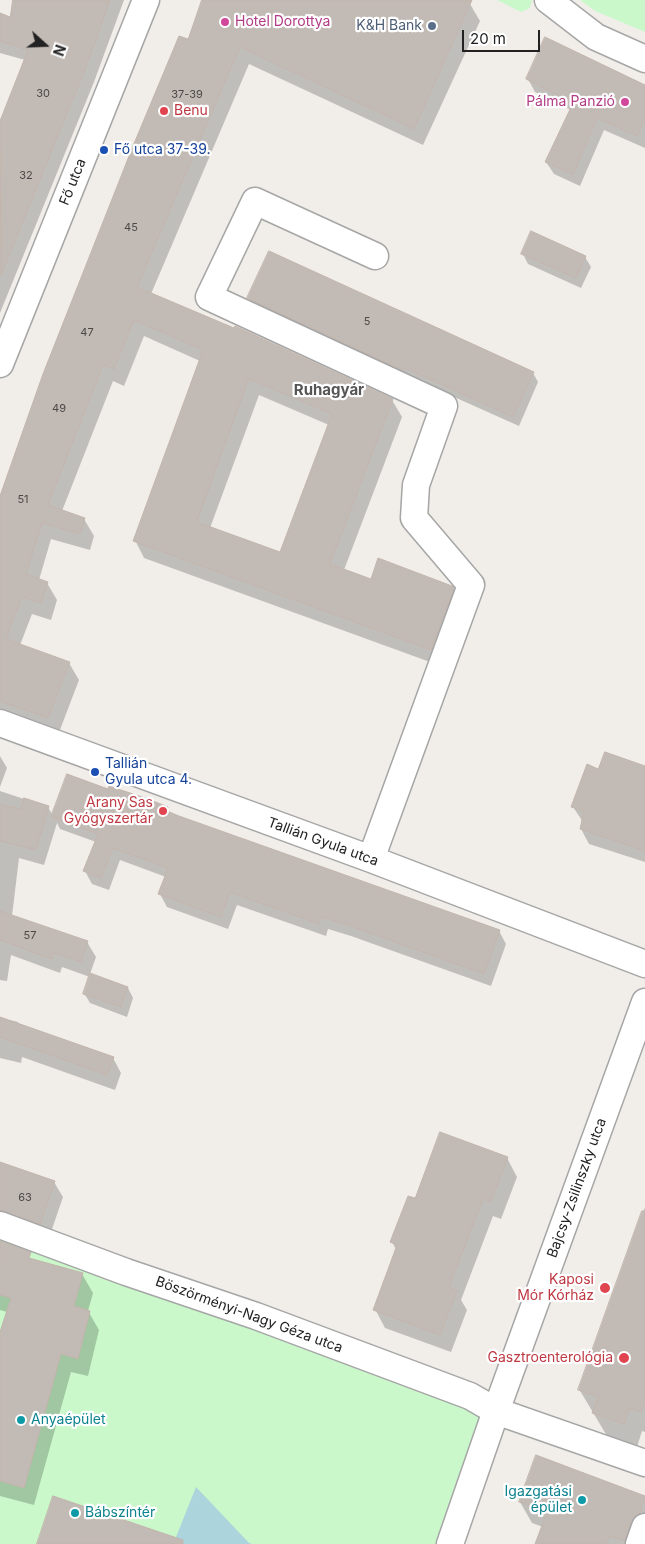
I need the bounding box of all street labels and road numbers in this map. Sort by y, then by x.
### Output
street label: Fő utca [56,156,90,208]
street label: Tallián Gyula utca [265,814,381,870]
street label: Bajcsy-Zsilinszky utca [544,1116,610,1260]
street label: Böszörményi-Nagy Géza utca [153,1273,345,1357]

